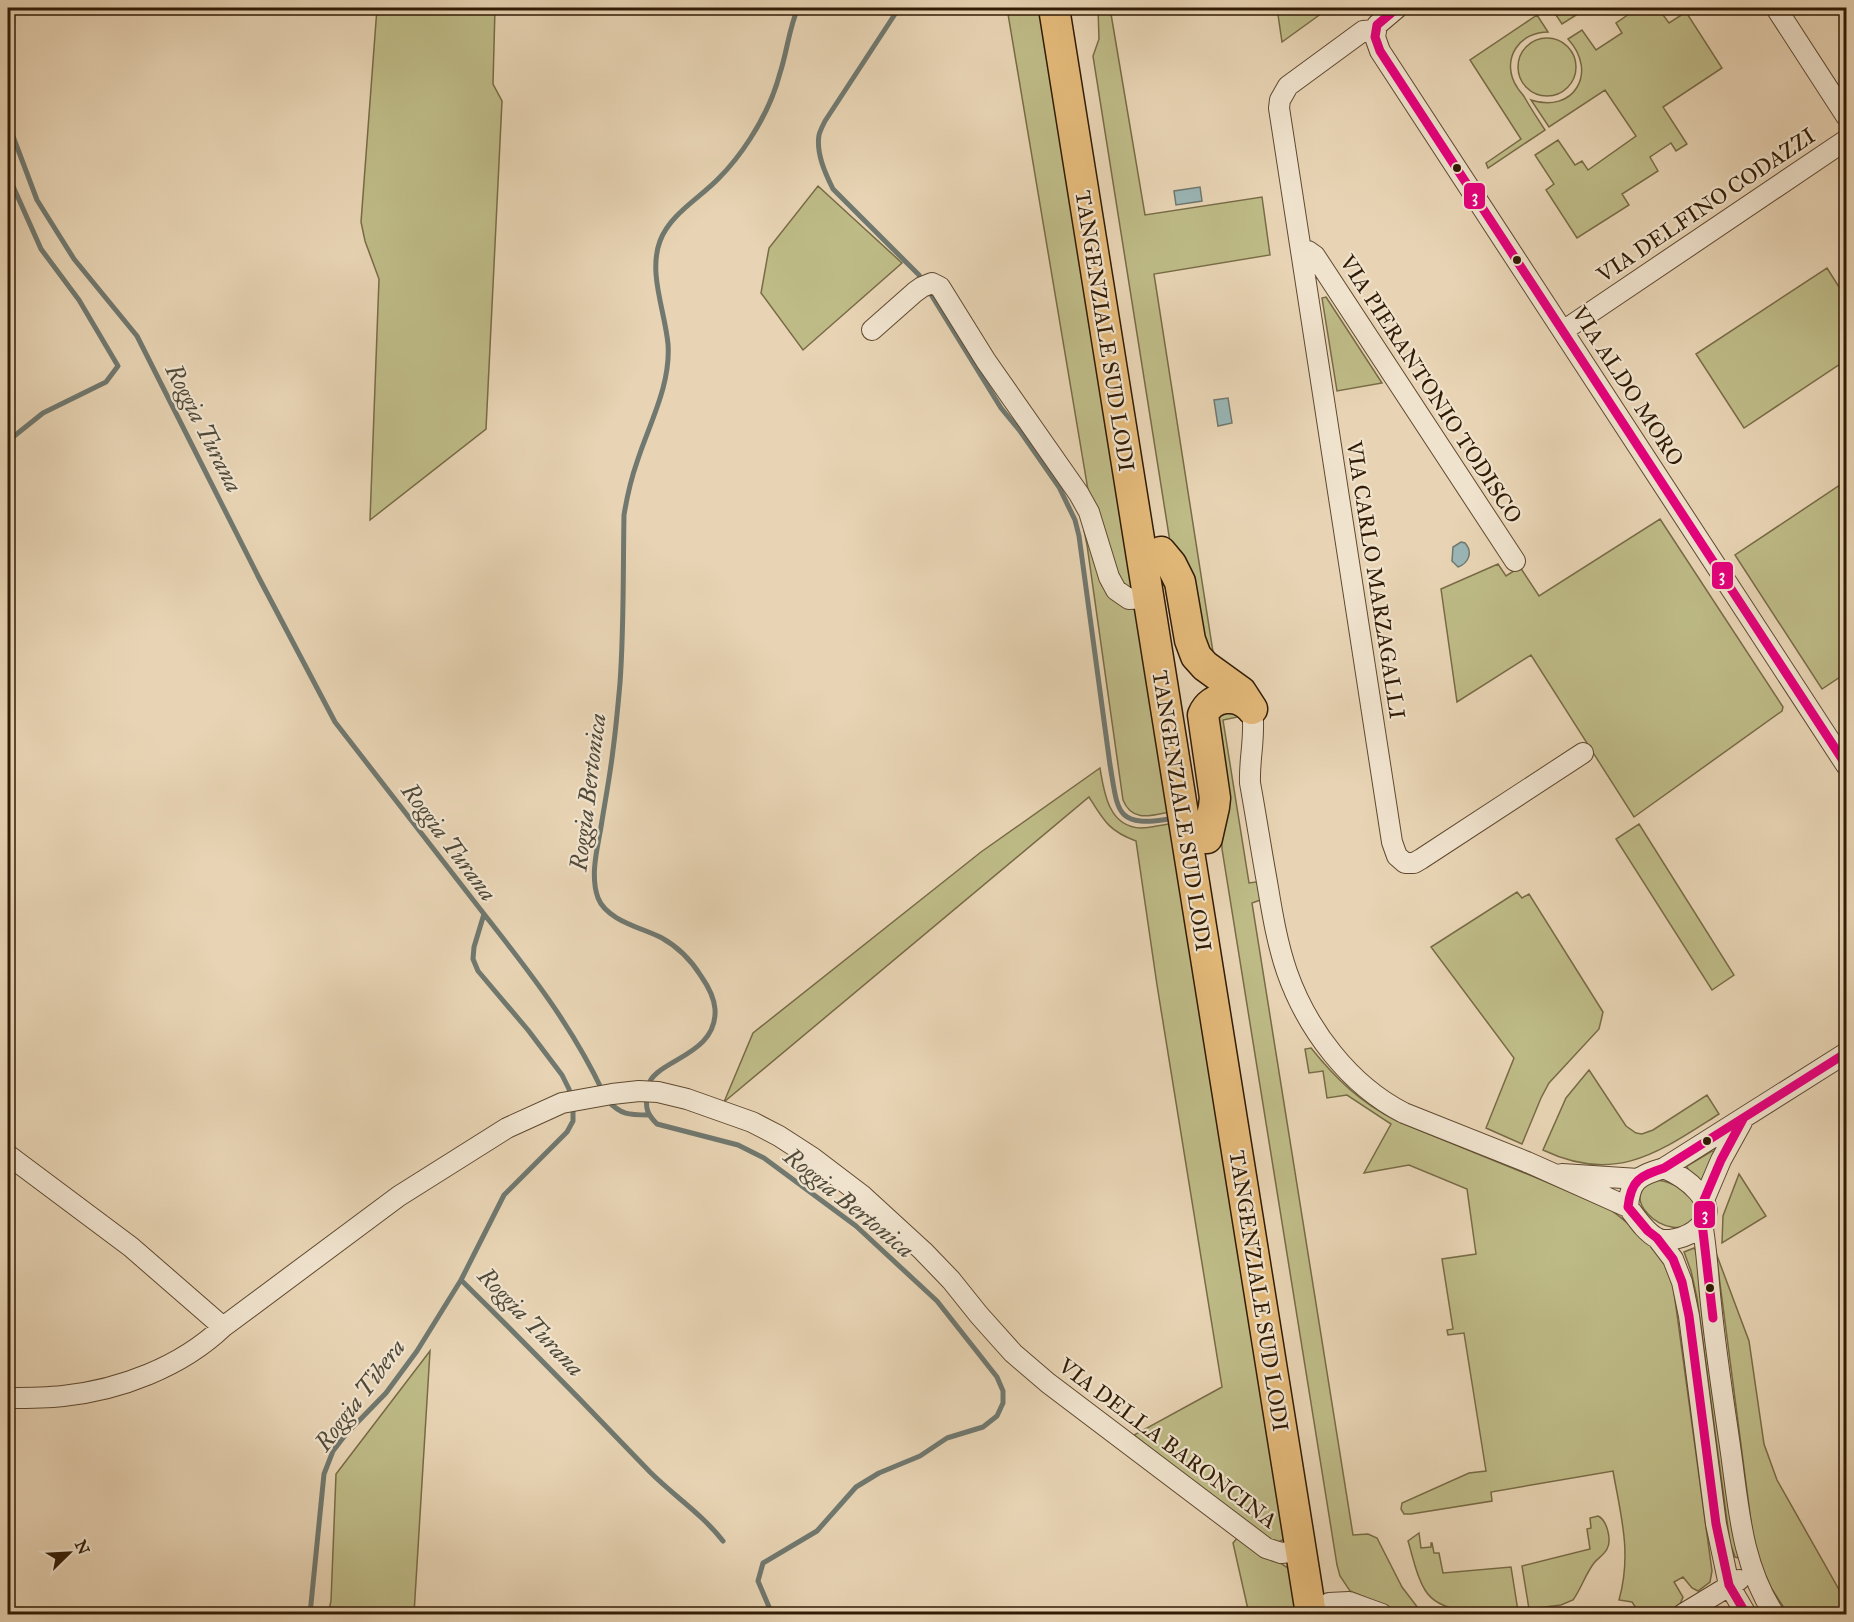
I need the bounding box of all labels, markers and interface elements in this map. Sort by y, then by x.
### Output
street label: VIA DELFINO CODAZZI [1591,122,1820,289]
unlabelled marker [1451,162,1463,174]
line badge: 3 [1463,182,1486,210]
text: 3 [1472,187,1478,207]
street label: TANGENZIALE SUD LODI [1069,188,1141,474]
street label: VIA PIERANTONIO TODISCO [1334,249,1528,528]
unlabelled marker [1511,254,1523,266]
street label: VIA ALDO MORO [1566,300,1690,471]
water label: Roggia Turana [158,358,249,497]
street label: VIA CARLO MARZAGALLI [1341,438,1411,721]
line badge: 3 [1711,561,1734,590]
text: 3 [1719,566,1725,586]
street label: TANGENZIALE SUD LODI [1146,668,1218,954]
water label: Roggia Bertonica [563,711,613,874]
water label: Roggia Turana [394,776,503,907]
unlabelled marker [1701,1135,1713,1147]
water label: Roggia Bertonica [777,1141,920,1265]
street label: TANGENZIALE SUD LODI [1223,1148,1295,1434]
line badge: 3 [1693,1200,1716,1229]
text: 3 [1702,1205,1708,1225]
water label: Roggia Turana [471,1260,590,1383]
unlabelled marker [1704,1282,1716,1294]
water label: Roggia Tibera [308,1333,412,1458]
street label: VIA DELLA BARONCINA [1053,1351,1283,1534]
north arrow [39,1523,99,1583]
text: N [71,1537,94,1558]

